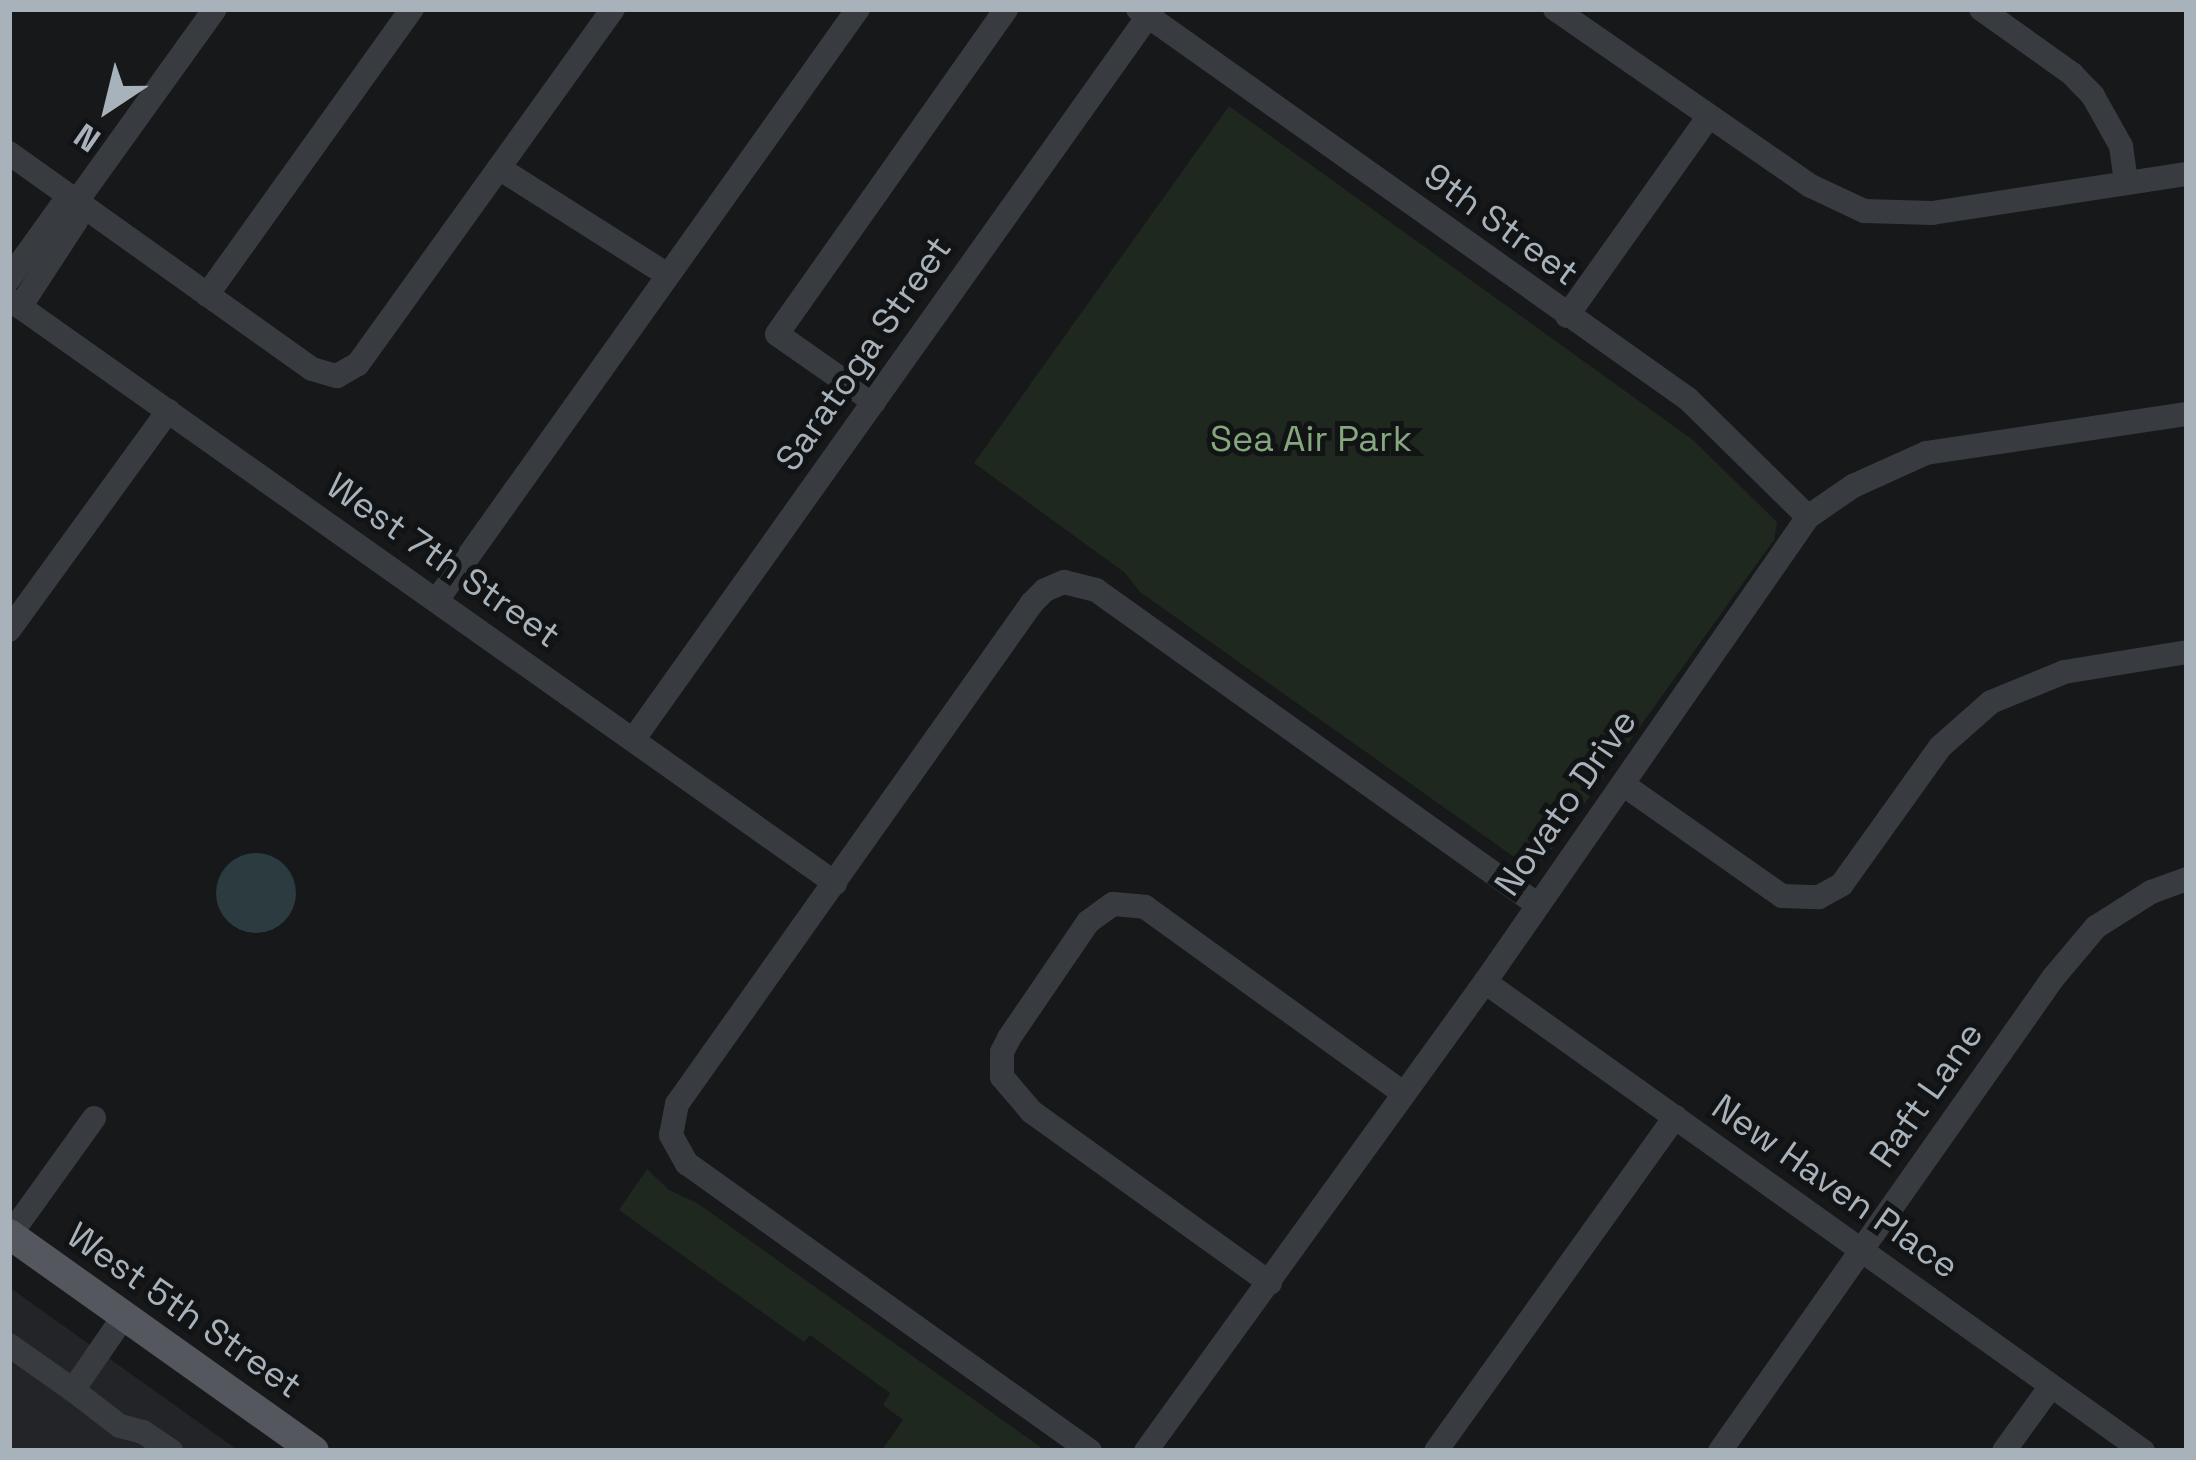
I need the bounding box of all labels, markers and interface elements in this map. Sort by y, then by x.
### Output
north arrow [48,48,168,168]
text: N [66,114,108,161]
street label: 9th Street [1416,155,1586,295]
street label: Saratoga Street [767,228,961,480]
park label: Sea Air Park [1210,418,1412,462]
street label: West 7th Street [318,464,568,658]
street label: Novato Drive [1486,702,1646,904]
street label: Raft Lane [1861,1014,1993,1176]
street label: New Haven Place [1703,1086,1967,1288]
street label: West 5th Street [59,1214,309,1408]

